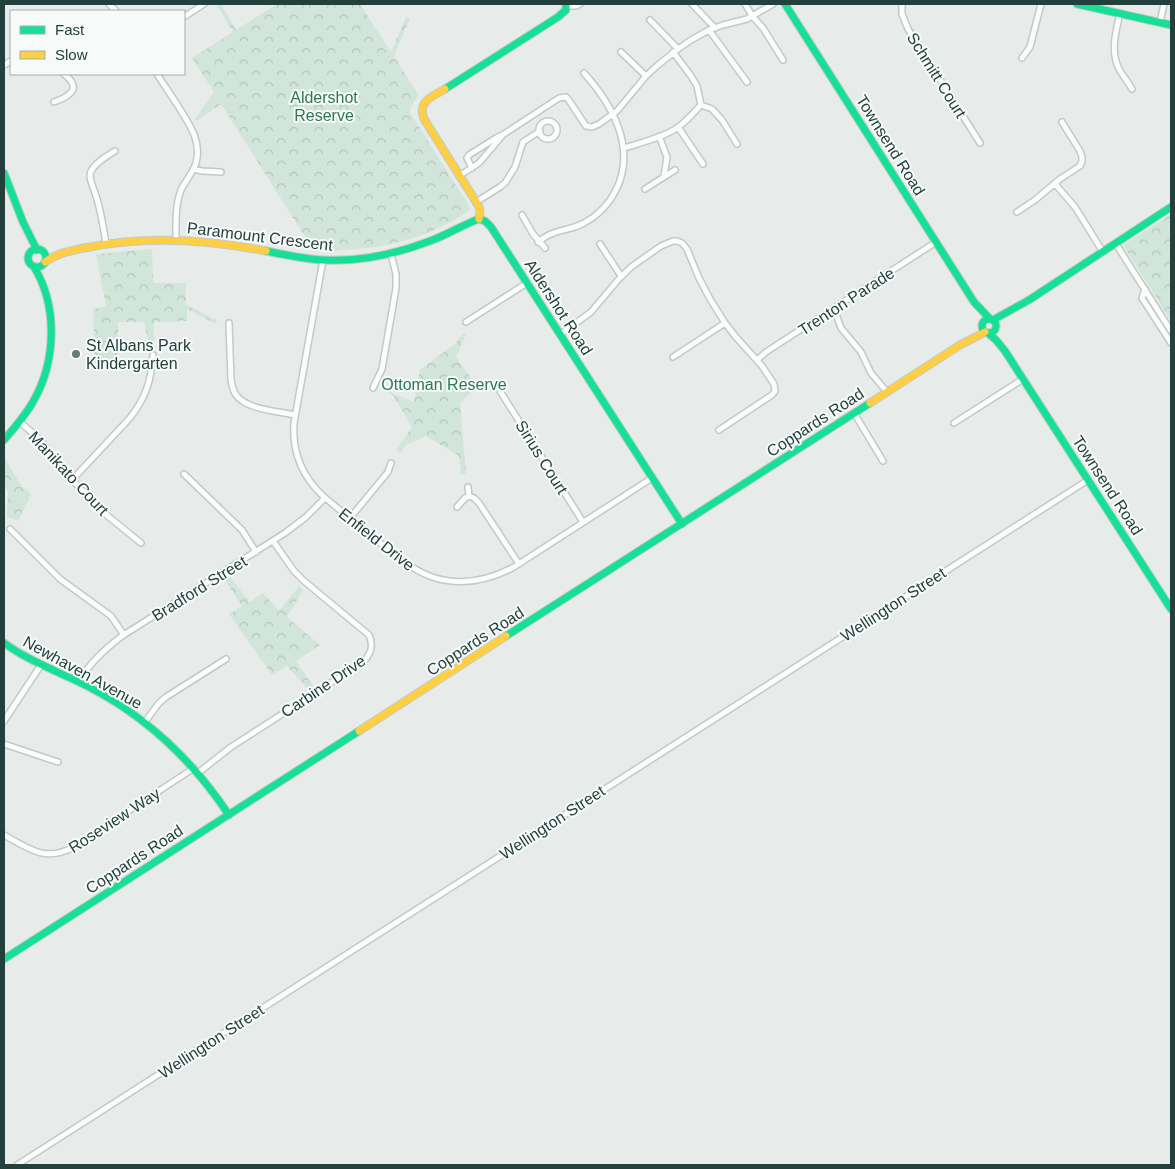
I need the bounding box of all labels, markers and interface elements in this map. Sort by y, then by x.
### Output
legend [10,10,185,75]
text: Fast [55,21,85,38]
street label: Schmitt Court [904,30,970,121]
text: Slow [55,46,88,63]
park label: Aldershot Reserve [290,89,358,124]
street label: Townsend Road [853,92,928,198]
street label: Paramount Crescent [186,219,334,254]
street label: Aldershot Road [521,256,596,358]
street label: Trenton Parade [795,264,897,339]
place label: St Albans Park Kindergarten [86,337,192,372]
marker: St Albans Park Kindergarten [70,348,82,360]
park label: Ottoman Reserve [381,376,507,393]
street label: Coppards Road [764,385,867,460]
street label: Sirius Court [512,417,571,498]
street label: Manikato Court [25,428,112,519]
street label: Townsend Road [1069,433,1146,538]
street label: Enfield Drive [336,505,418,574]
street label: Bradford Street [149,552,250,624]
street label: Wellington Street [838,564,949,645]
street label: Coppards Road [424,604,527,679]
street label: Newhaven Avenue [20,633,145,712]
street label: Carbine Drive [278,652,369,721]
street label: Wellington Street [497,782,608,863]
street label: Roseview Way [66,785,163,856]
street label: Coppards Road [83,822,186,897]
street label: Wellington Street [156,1001,267,1082]

